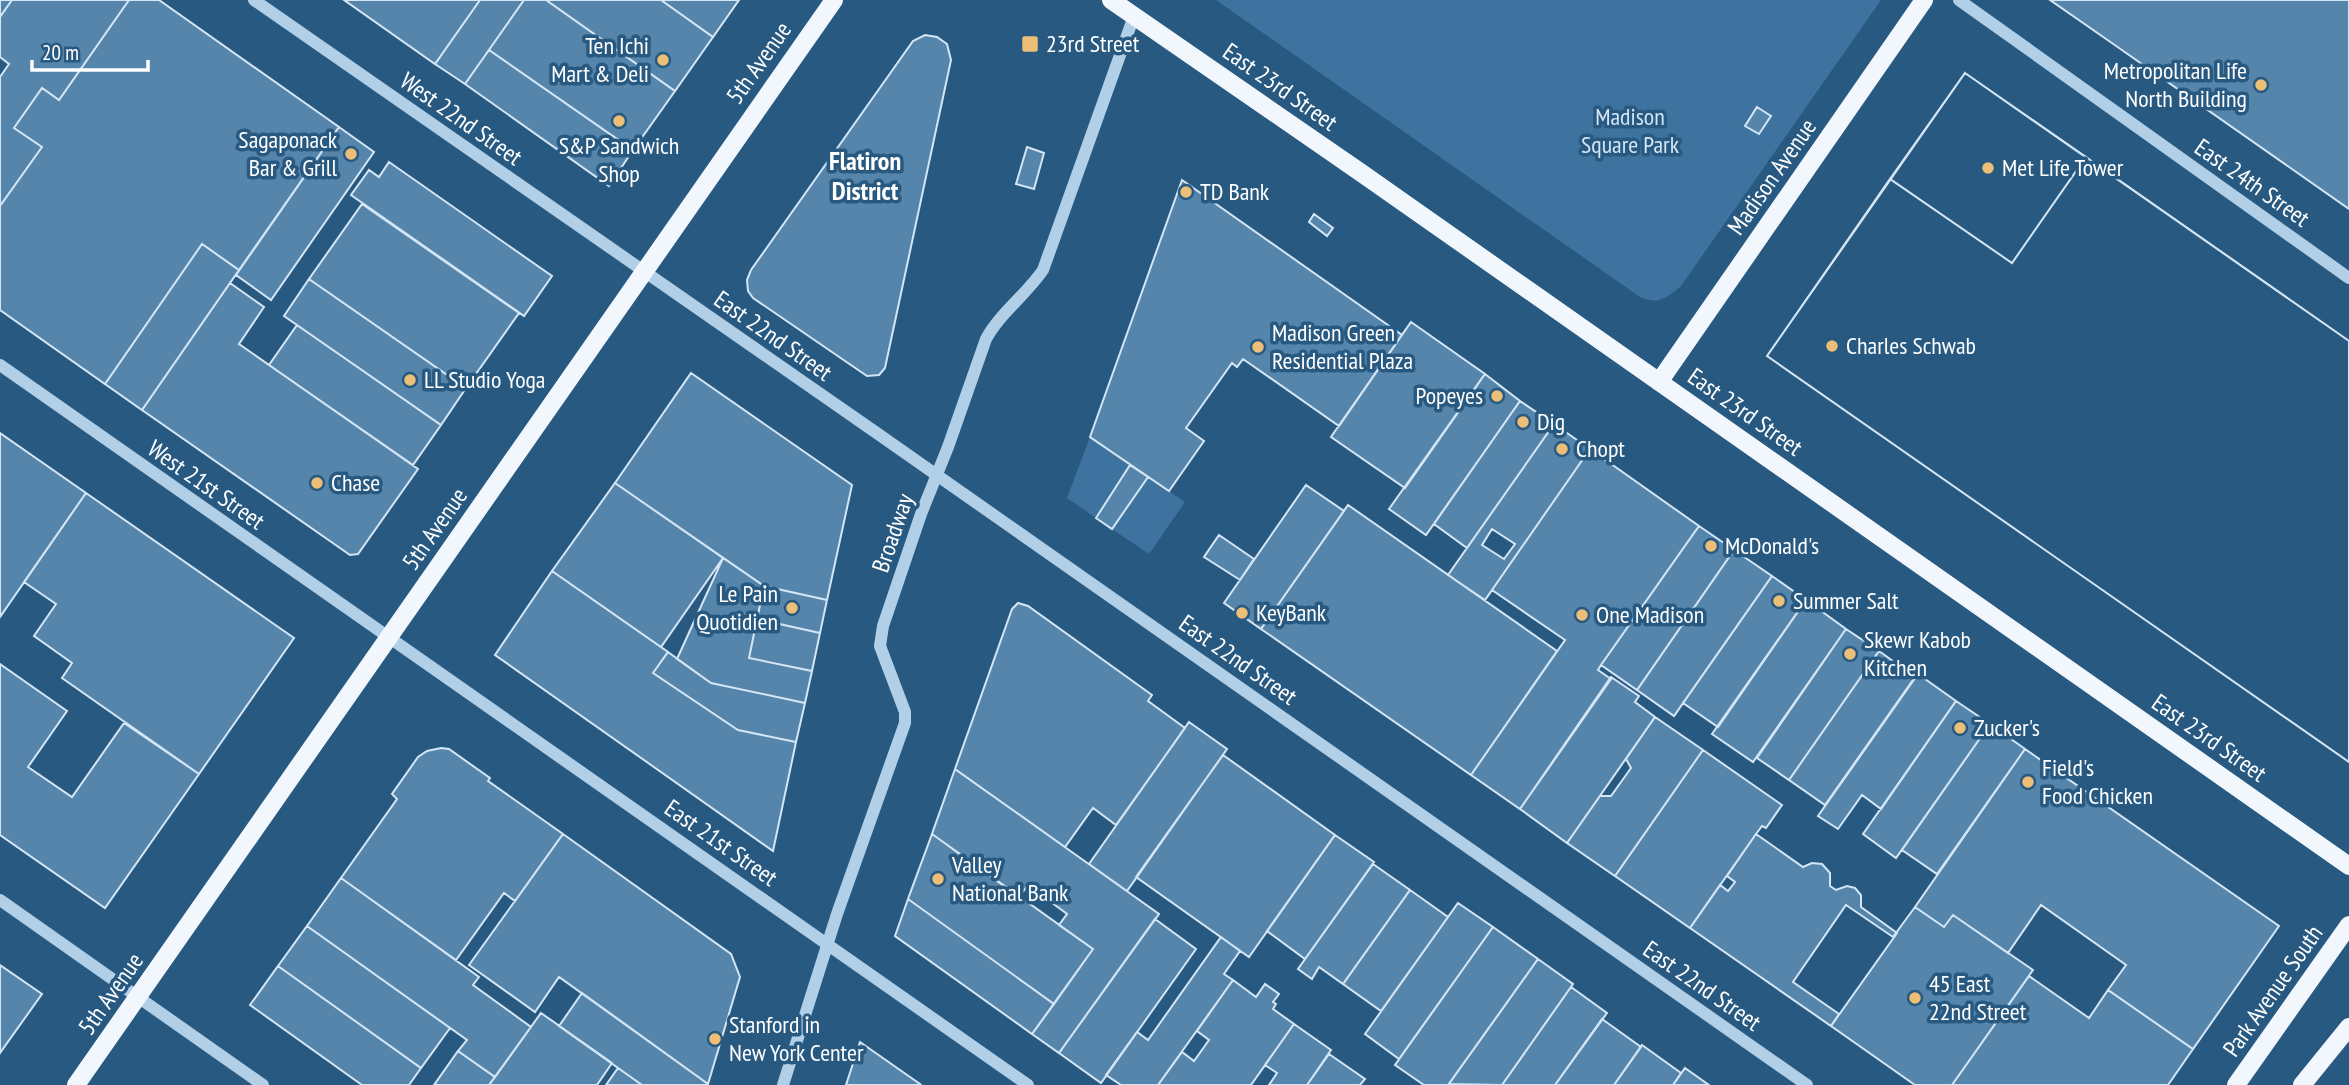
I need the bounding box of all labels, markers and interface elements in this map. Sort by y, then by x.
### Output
street label: 5th Avenue [719,16,798,110]
scale bar [32,28,147,72]
place label: 23rd Street [1046,28,1140,59]
place label: Ten Ichi Mart & Deli [551,30,649,89]
marker: 23rd Street [1020,34,1040,54]
street label: East 23rd Street [1217,36,1344,138]
text: 20 m [42,39,79,66]
marker: Ten Ichi Mart & Deli [655,52,671,68]
place label: Metropolitan Life North Building [2104,55,2247,114]
street label: West 22nd Street [394,65,529,172]
marker: Metropolitan Life North Building [2253,77,2269,93]
park label: Madison Square Park [1581,101,1680,160]
marker: S&P Sandwich Shop [611,113,627,129]
street label: Madison Avenue [1720,113,1823,241]
place label: Sagaponack Bar & Grill [238,124,338,183]
place label: S&P Sandwich Shop [559,130,679,189]
street label: East 24th Street [2189,132,2316,234]
district label: Flatiron District [829,144,901,207]
marker: Sagaponack Bar & Grill [343,146,359,162]
place label: Met Life Tower [2002,152,2124,183]
marker: Met Life Tower [1980,160,1996,176]
place label: TD Bank [1200,176,1270,207]
marker: TD Bank [1178,184,1194,200]
street label: East 22nd Street [708,284,839,388]
place label: Madison Green Residential Plaza [1272,317,1413,376]
place label: Charles Schwab [1846,330,1976,361]
marker: Charles Schwab [1824,338,1840,354]
marker: Madison Green Residential Plaza [1250,339,1266,355]
street label: East 23rd Street [1682,361,1809,463]
place label: LL Studio Yoga [424,364,545,395]
marker: LL Studio Yoga [402,372,418,388]
place label: Popeyes [1416,380,1483,411]
marker: Popeyes [1489,388,1505,404]
place label: Dig [1537,406,1565,437]
marker: Dig [1515,414,1531,430]
street label: West 21st Street [142,433,271,537]
place label: Chopt [1576,433,1625,464]
marker: Chopt [1554,441,1570,457]
place label: Chase [331,467,380,498]
marker: Chase [309,475,325,491]
street label: 5th Avenue [395,482,474,576]
street label: Broadway [865,489,920,576]
place label: McDonald's [1725,530,1819,561]
marker: McDonald's [1703,538,1719,554]
place label: Le Pain Quotidien [696,578,778,637]
place label: Summer Salt [1793,585,1899,616]
marker: Summer Salt [1771,593,1787,609]
place label: KeyBank [1256,597,1327,628]
place label: One Madison [1596,599,1704,630]
marker: Le Pain Quotidien [784,600,800,616]
marker: KeyBank [1234,605,1250,621]
marker: One Madison [1574,607,1590,623]
street label: East 22nd Street [1173,608,1304,712]
place label: Skewr Kabob Kitchen [1864,624,1971,683]
marker: Skewr Kabob Kitchen [1842,646,1858,662]
street label: East 23rd Street [2146,687,2273,789]
place label: Zucker's [1974,712,2040,743]
marker: Zucker's [1952,720,1968,736]
place label: Field's Food Chicken [2042,752,2153,811]
marker: Field's Food Chicken [2020,774,2036,790]
street label: East 21st Street [659,792,784,893]
place label: Valley National Bank [951,849,1069,908]
marker: Valley National Bank [930,871,946,887]
street label: Park Avenue South [2216,919,2329,1062]
street label: East 22nd Street [1637,934,1768,1038]
street label: 5th Avenue [71,947,150,1041]
place label: 45 East 22nd Street [1929,968,2027,1027]
marker: 45 East 22nd Street [1907,990,1923,1006]
place label: Stanford in New York Center [729,1009,864,1068]
marker: Stanford in New York Center [707,1031,723,1047]

